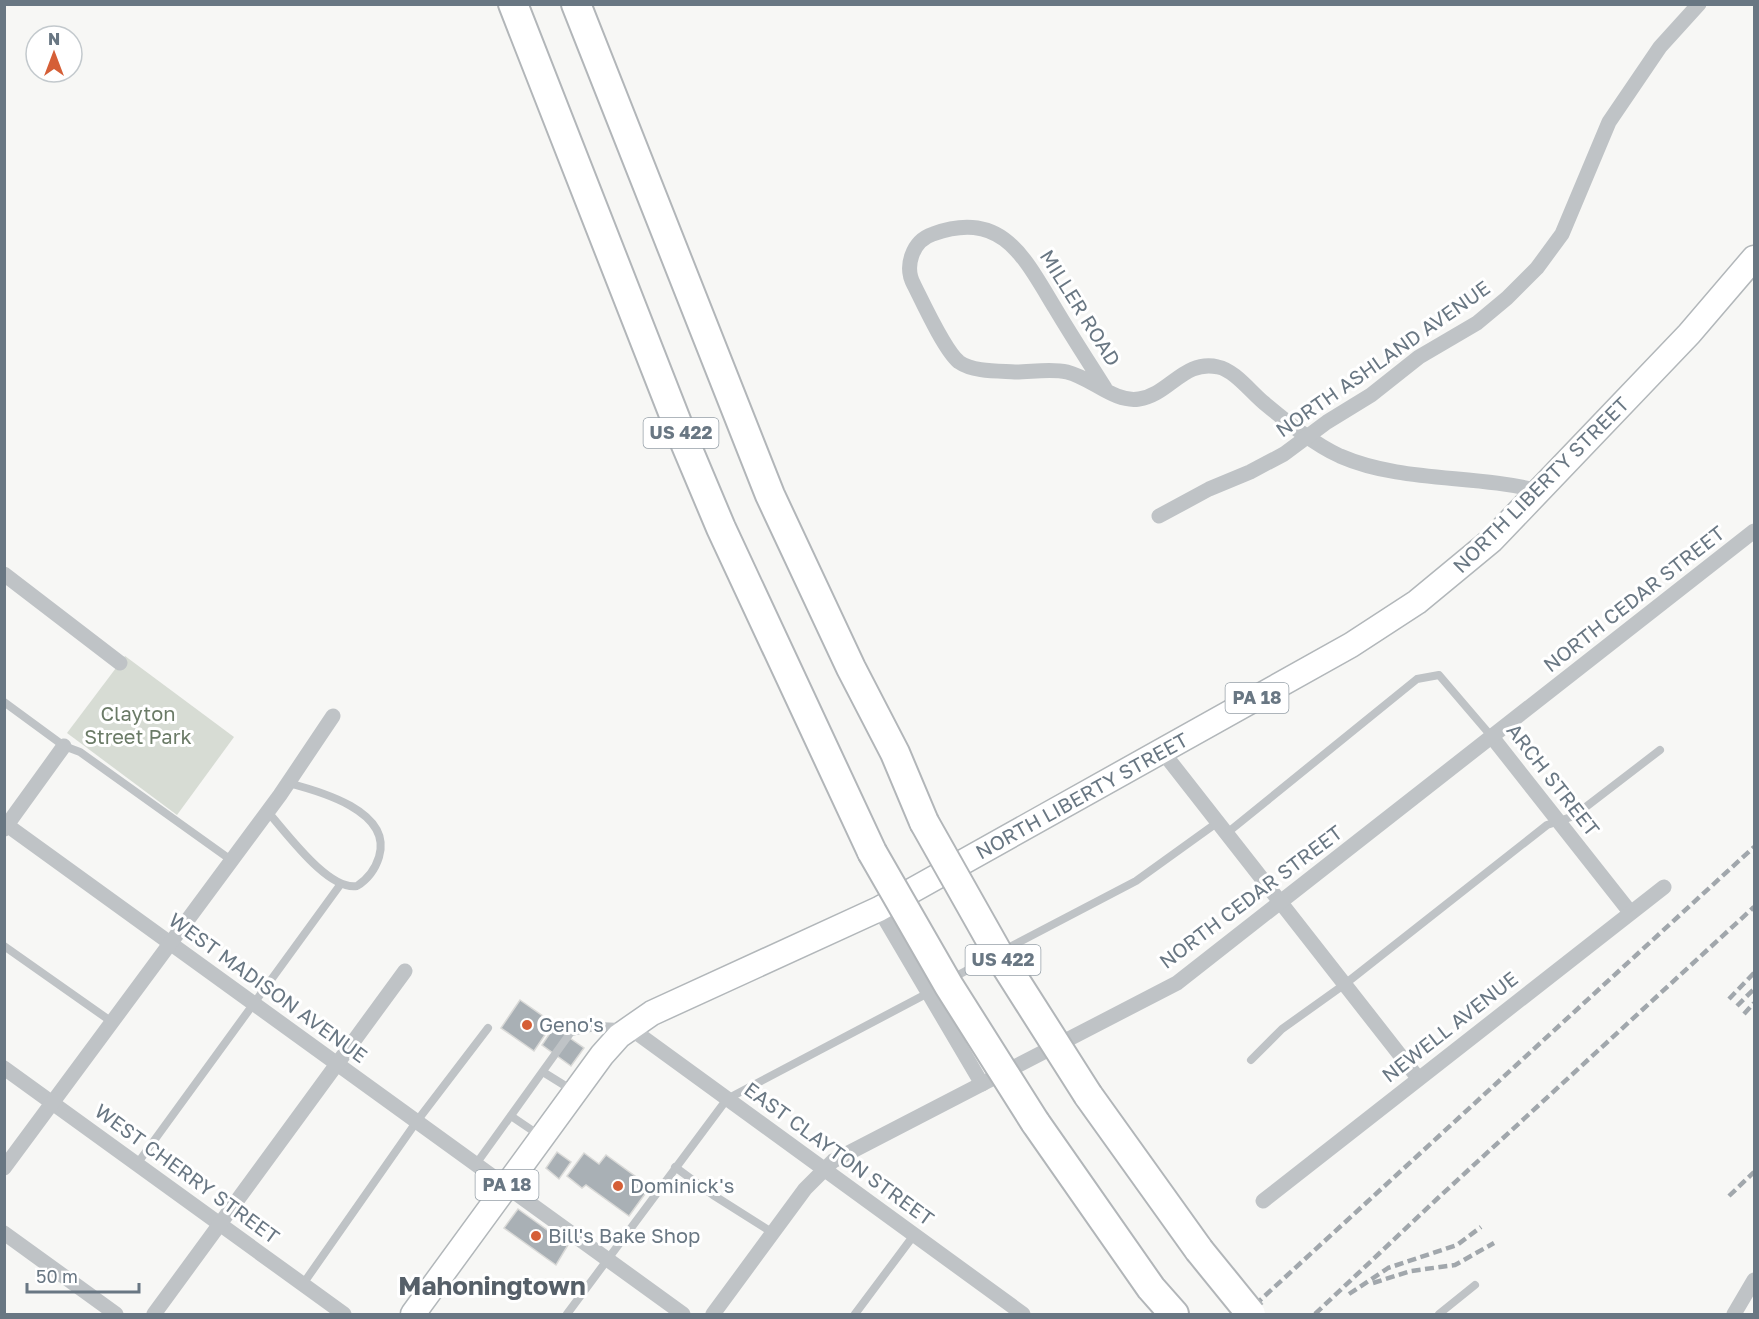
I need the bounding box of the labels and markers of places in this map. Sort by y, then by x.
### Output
place label: Geno's [539,1012,604,1036]
marker: Geno's [520,1018,534,1032]
place label: Dominick's [630,1173,734,1197]
marker: Dominick's [611,1179,625,1193]
place label: Bill's Bake Shop [548,1223,700,1247]
marker: Bill's Bake Shop [529,1229,543,1243]

